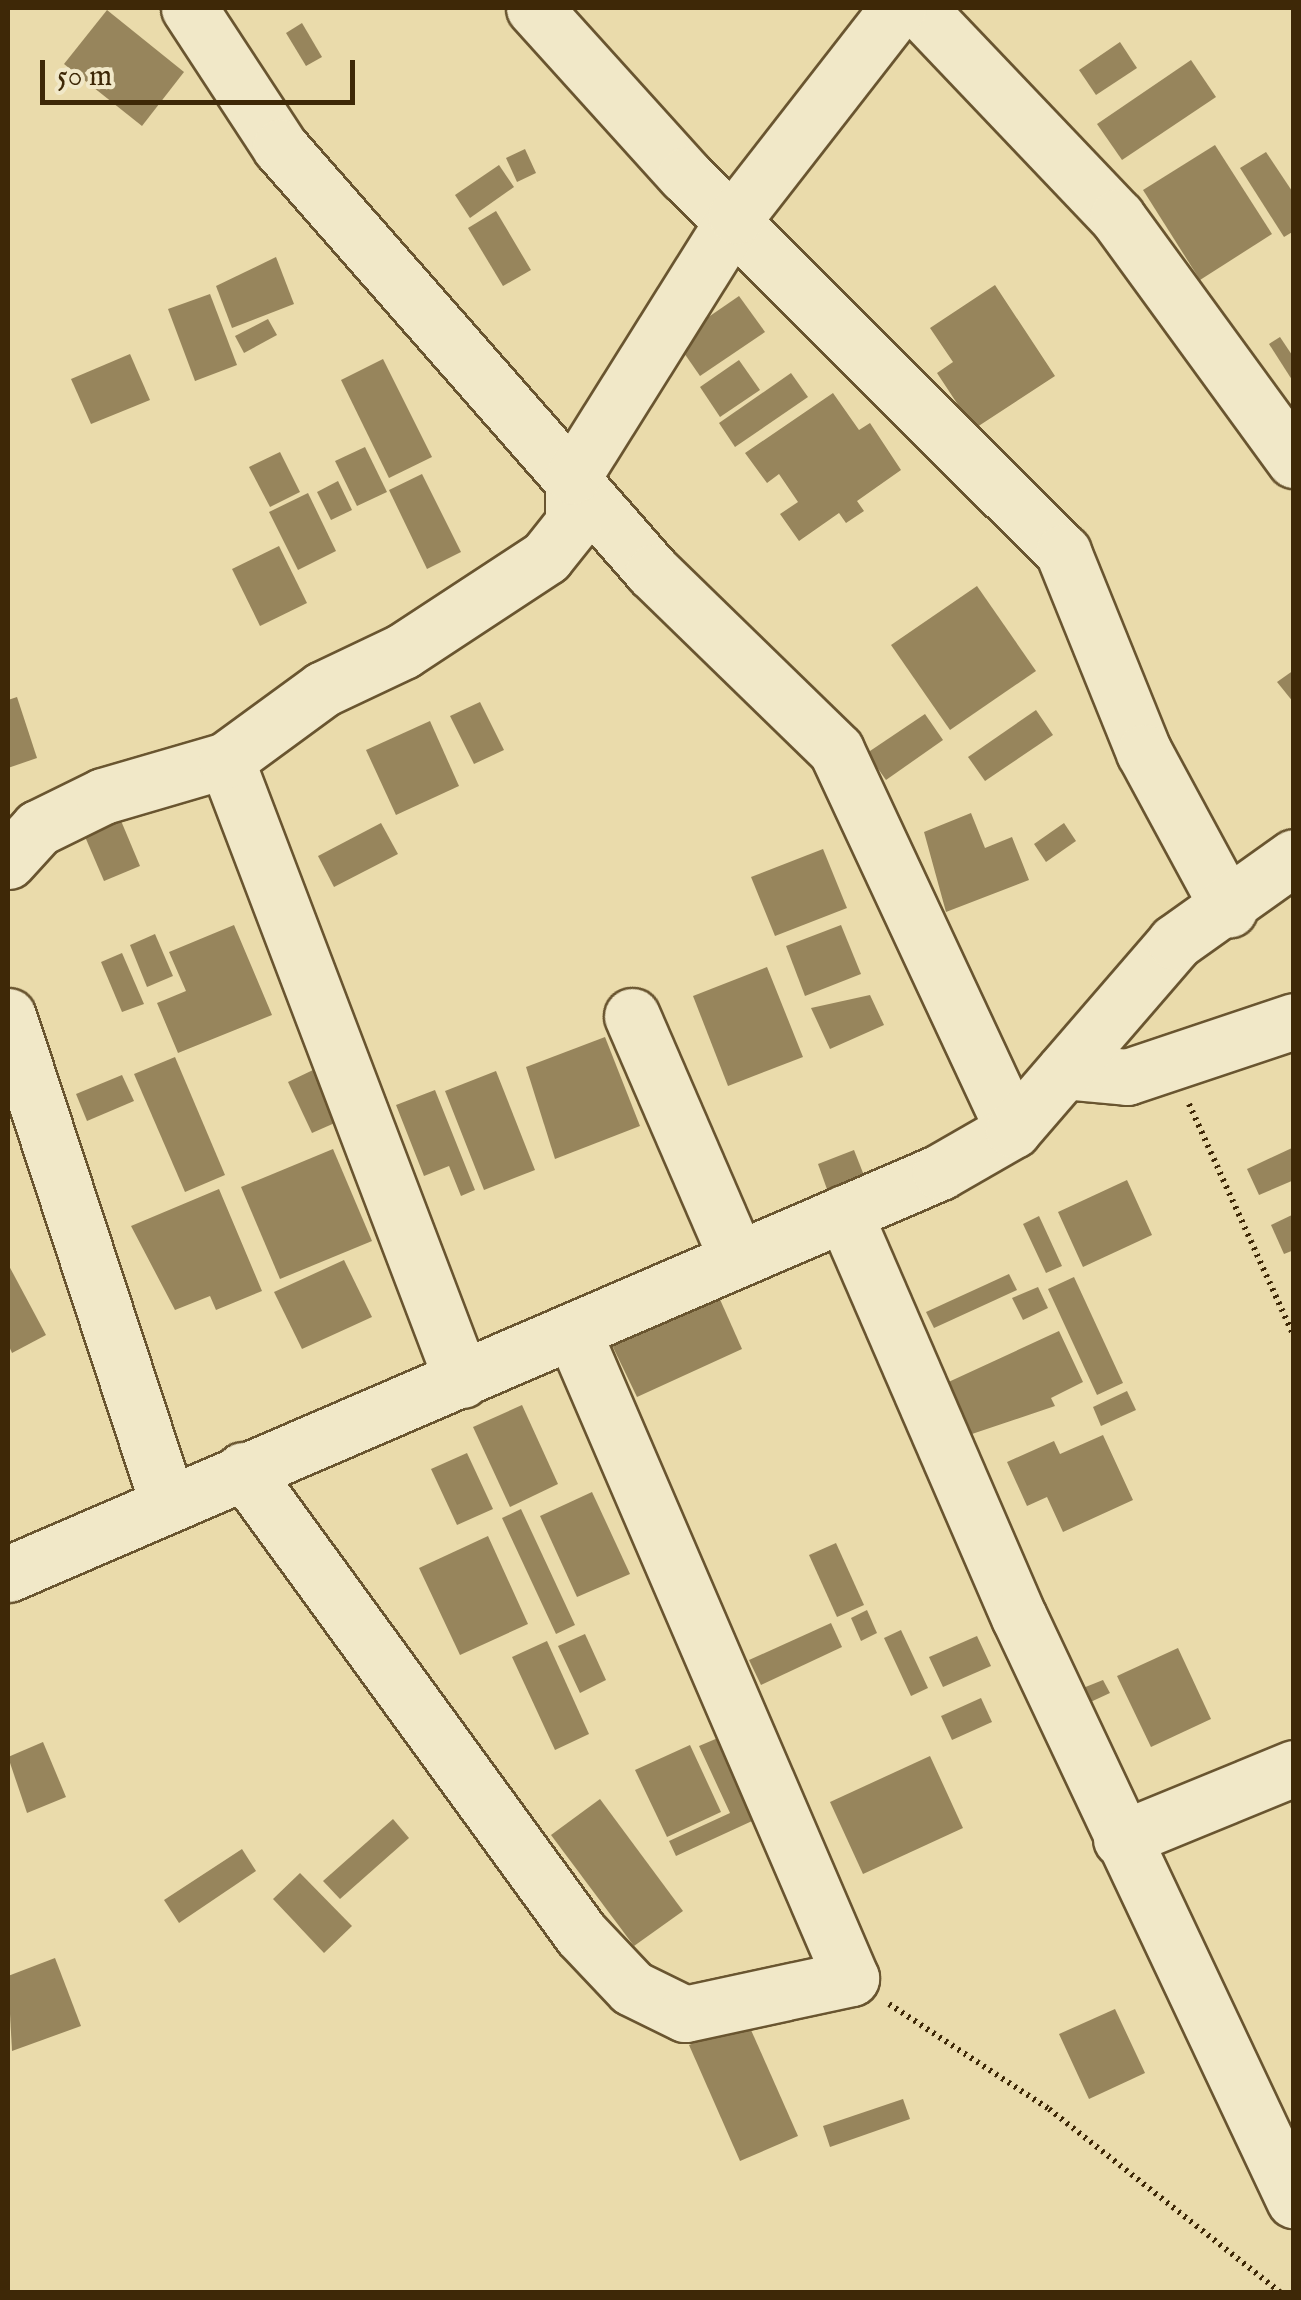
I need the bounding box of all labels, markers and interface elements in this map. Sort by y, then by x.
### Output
scale bar [45,40,360,102]
text: 50 m [57,58,112,96]

